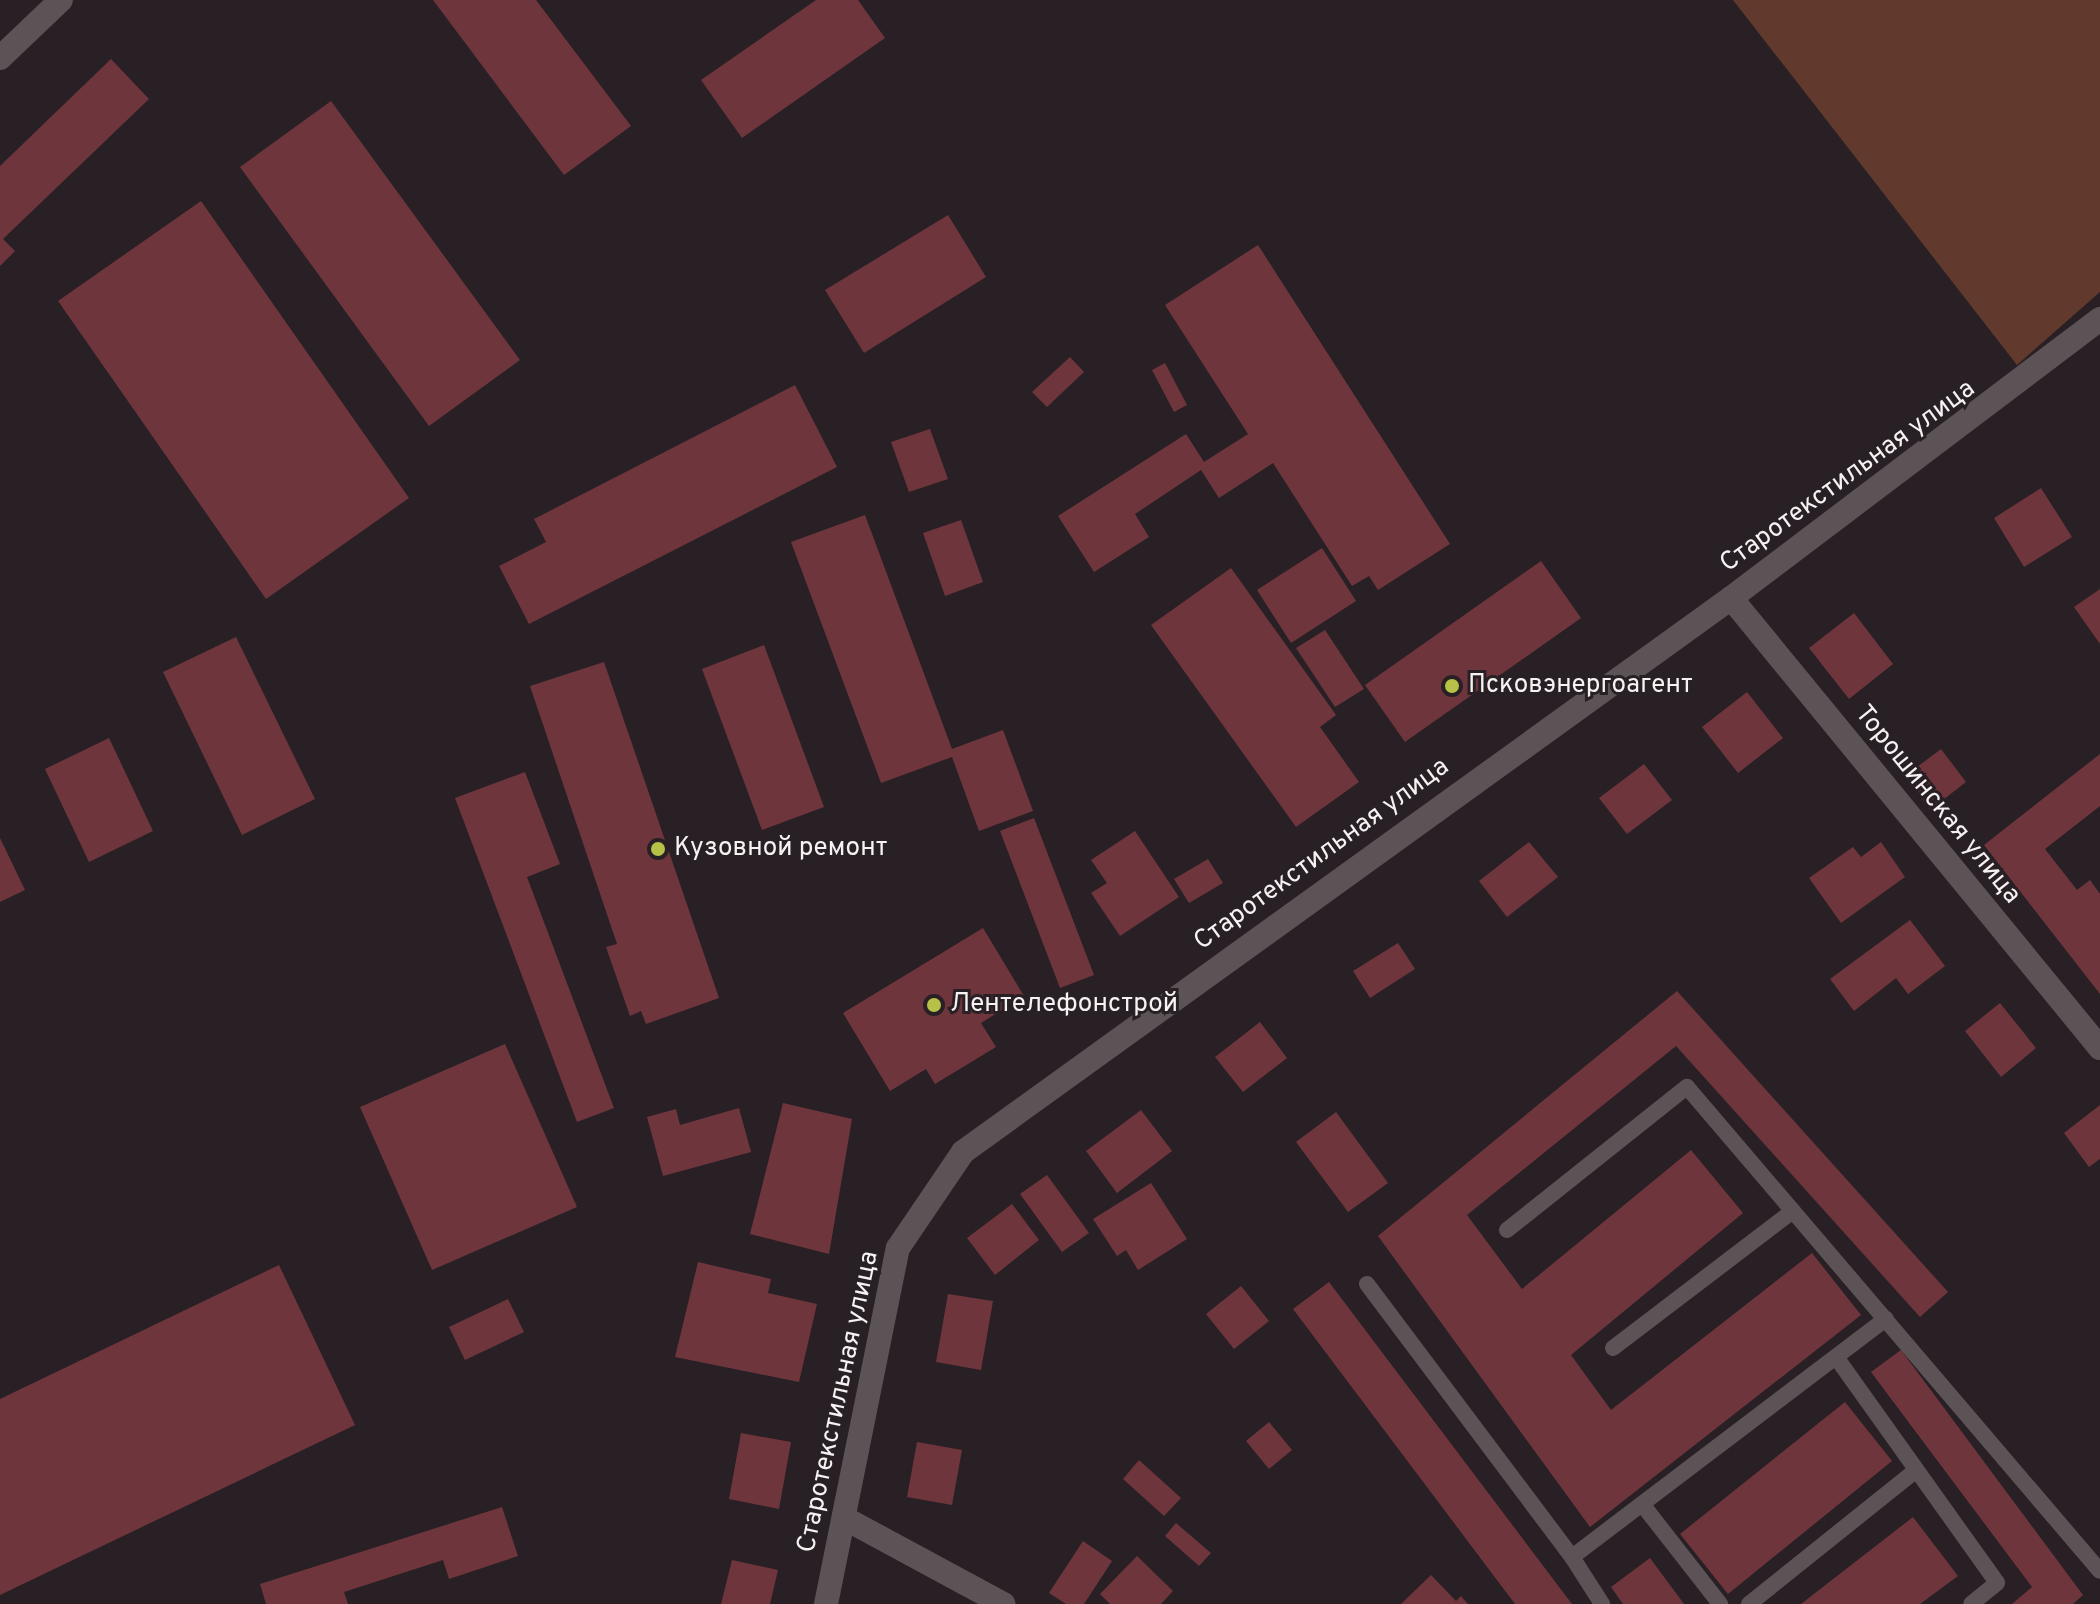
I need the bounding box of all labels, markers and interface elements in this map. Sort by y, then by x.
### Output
street label: Старотекстильная улица [1714,374,1982,580]
place label: Псковэнергоагент [1468,670,1693,702]
marker: Псковэнергоагент [1443,677,1461,695]
street label: Торошинская улица [1847,699,2027,911]
street label: Старотекстильная улица [1188,752,1456,958]
place label: Кузовной ремонт [674,833,887,865]
marker: Кузовной ремонт [649,840,667,858]
place label: Лентелефонстрой [950,989,1178,1021]
marker: Лентелефонстрой [925,996,943,1014]
street label: Старотекстильная улица [792,1248,886,1556]

